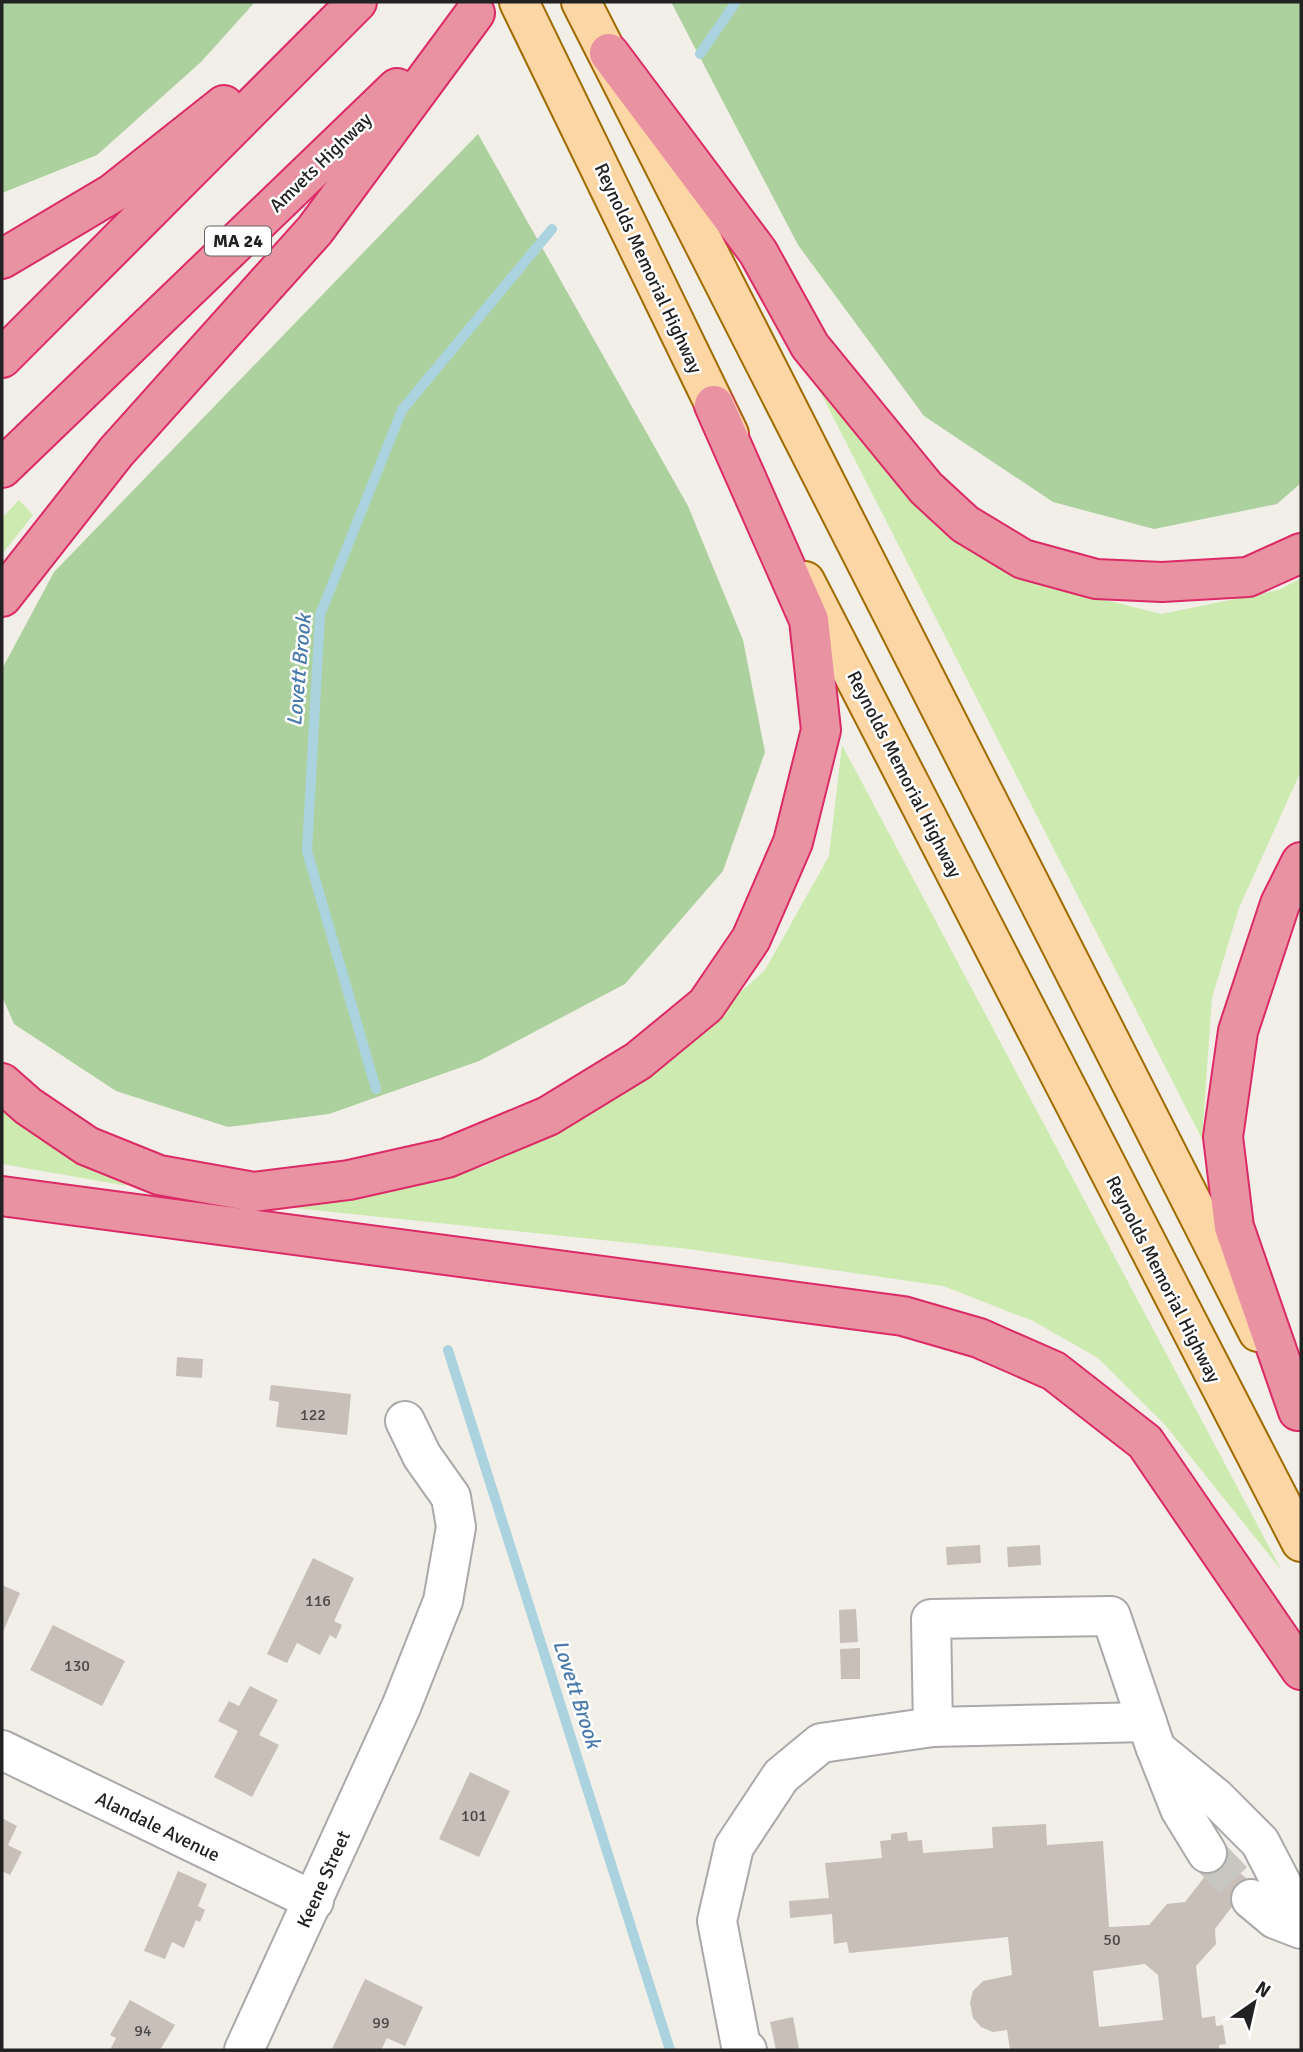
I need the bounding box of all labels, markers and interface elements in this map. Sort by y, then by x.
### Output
street label: Amvets Highway [264,108,377,218]
street label: Reynolds Memorial Highway [589,159,707,377]
road number: MA 24 [205,227,271,256]
water label: Lovett Brook [281,610,317,727]
street label: Reynolds Memorial Highway [841,667,967,882]
street label: Reynolds Memorial Highway [1100,1172,1226,1387]
house number: 122 [300,1405,326,1425]
house number: 116 [305,1591,331,1611]
water label: Lovett Brook [547,1637,607,1754]
house number: 130 [64,1656,90,1676]
street label: Alandale Avenue [92,1786,224,1867]
house number: 101 [461,1806,487,1826]
street label: Keene Street [292,1827,356,1932]
house number: 50 [1103,1930,1121,1950]
north arrow [1219,1968,1289,2038]
text: N [1251,1976,1275,2003]
house number: 99 [372,2013,390,2033]
house number: 94 [134,2021,152,2041]

